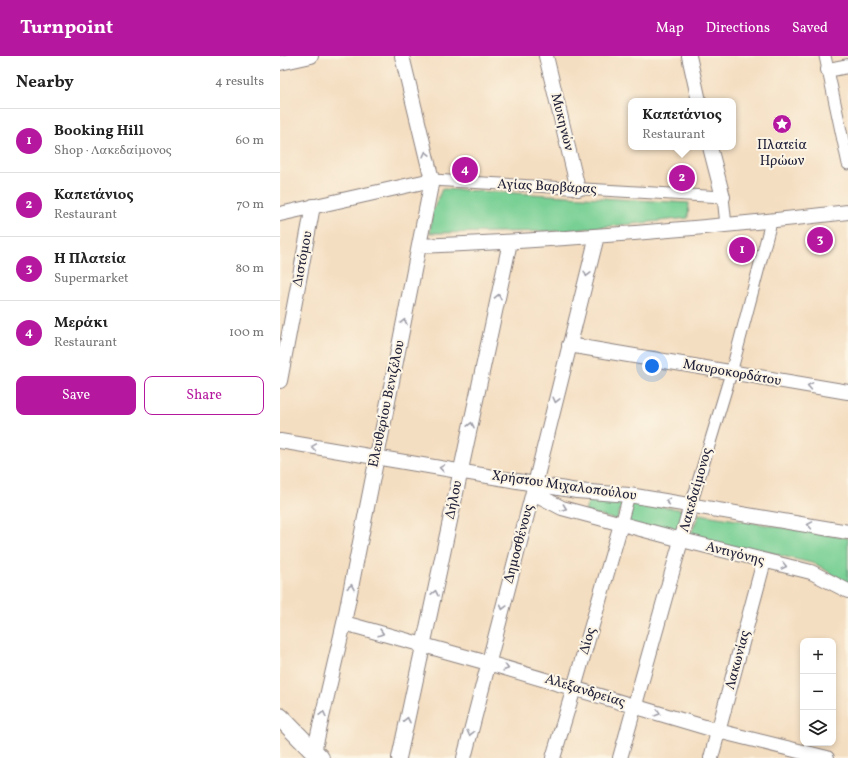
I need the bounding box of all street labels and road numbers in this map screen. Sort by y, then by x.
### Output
street label: Μυκηνών [546,91,578,153]
street label: Αγίας Βαρβάρας [497,175,597,199]
street label: Διστόμου [288,229,318,289]
street label: Ελευθερίου Βενιζέλου [364,338,410,469]
street label: Μαυροκορδάτου [681,355,783,391]
street label: Λακεδαίμονος [675,446,717,534]
street label: Χρήστου Μιχαλοπούλου [490,466,638,506]
street label: Δήλου [441,479,467,521]
street label: Δημοσθένους [499,502,539,586]
street label: Αντιγόνης [703,537,767,571]
street label: Δίος [575,625,601,657]
street label: Λακωνίας [721,628,755,692]
street label: Αλεξανδρείας [542,670,628,712]

